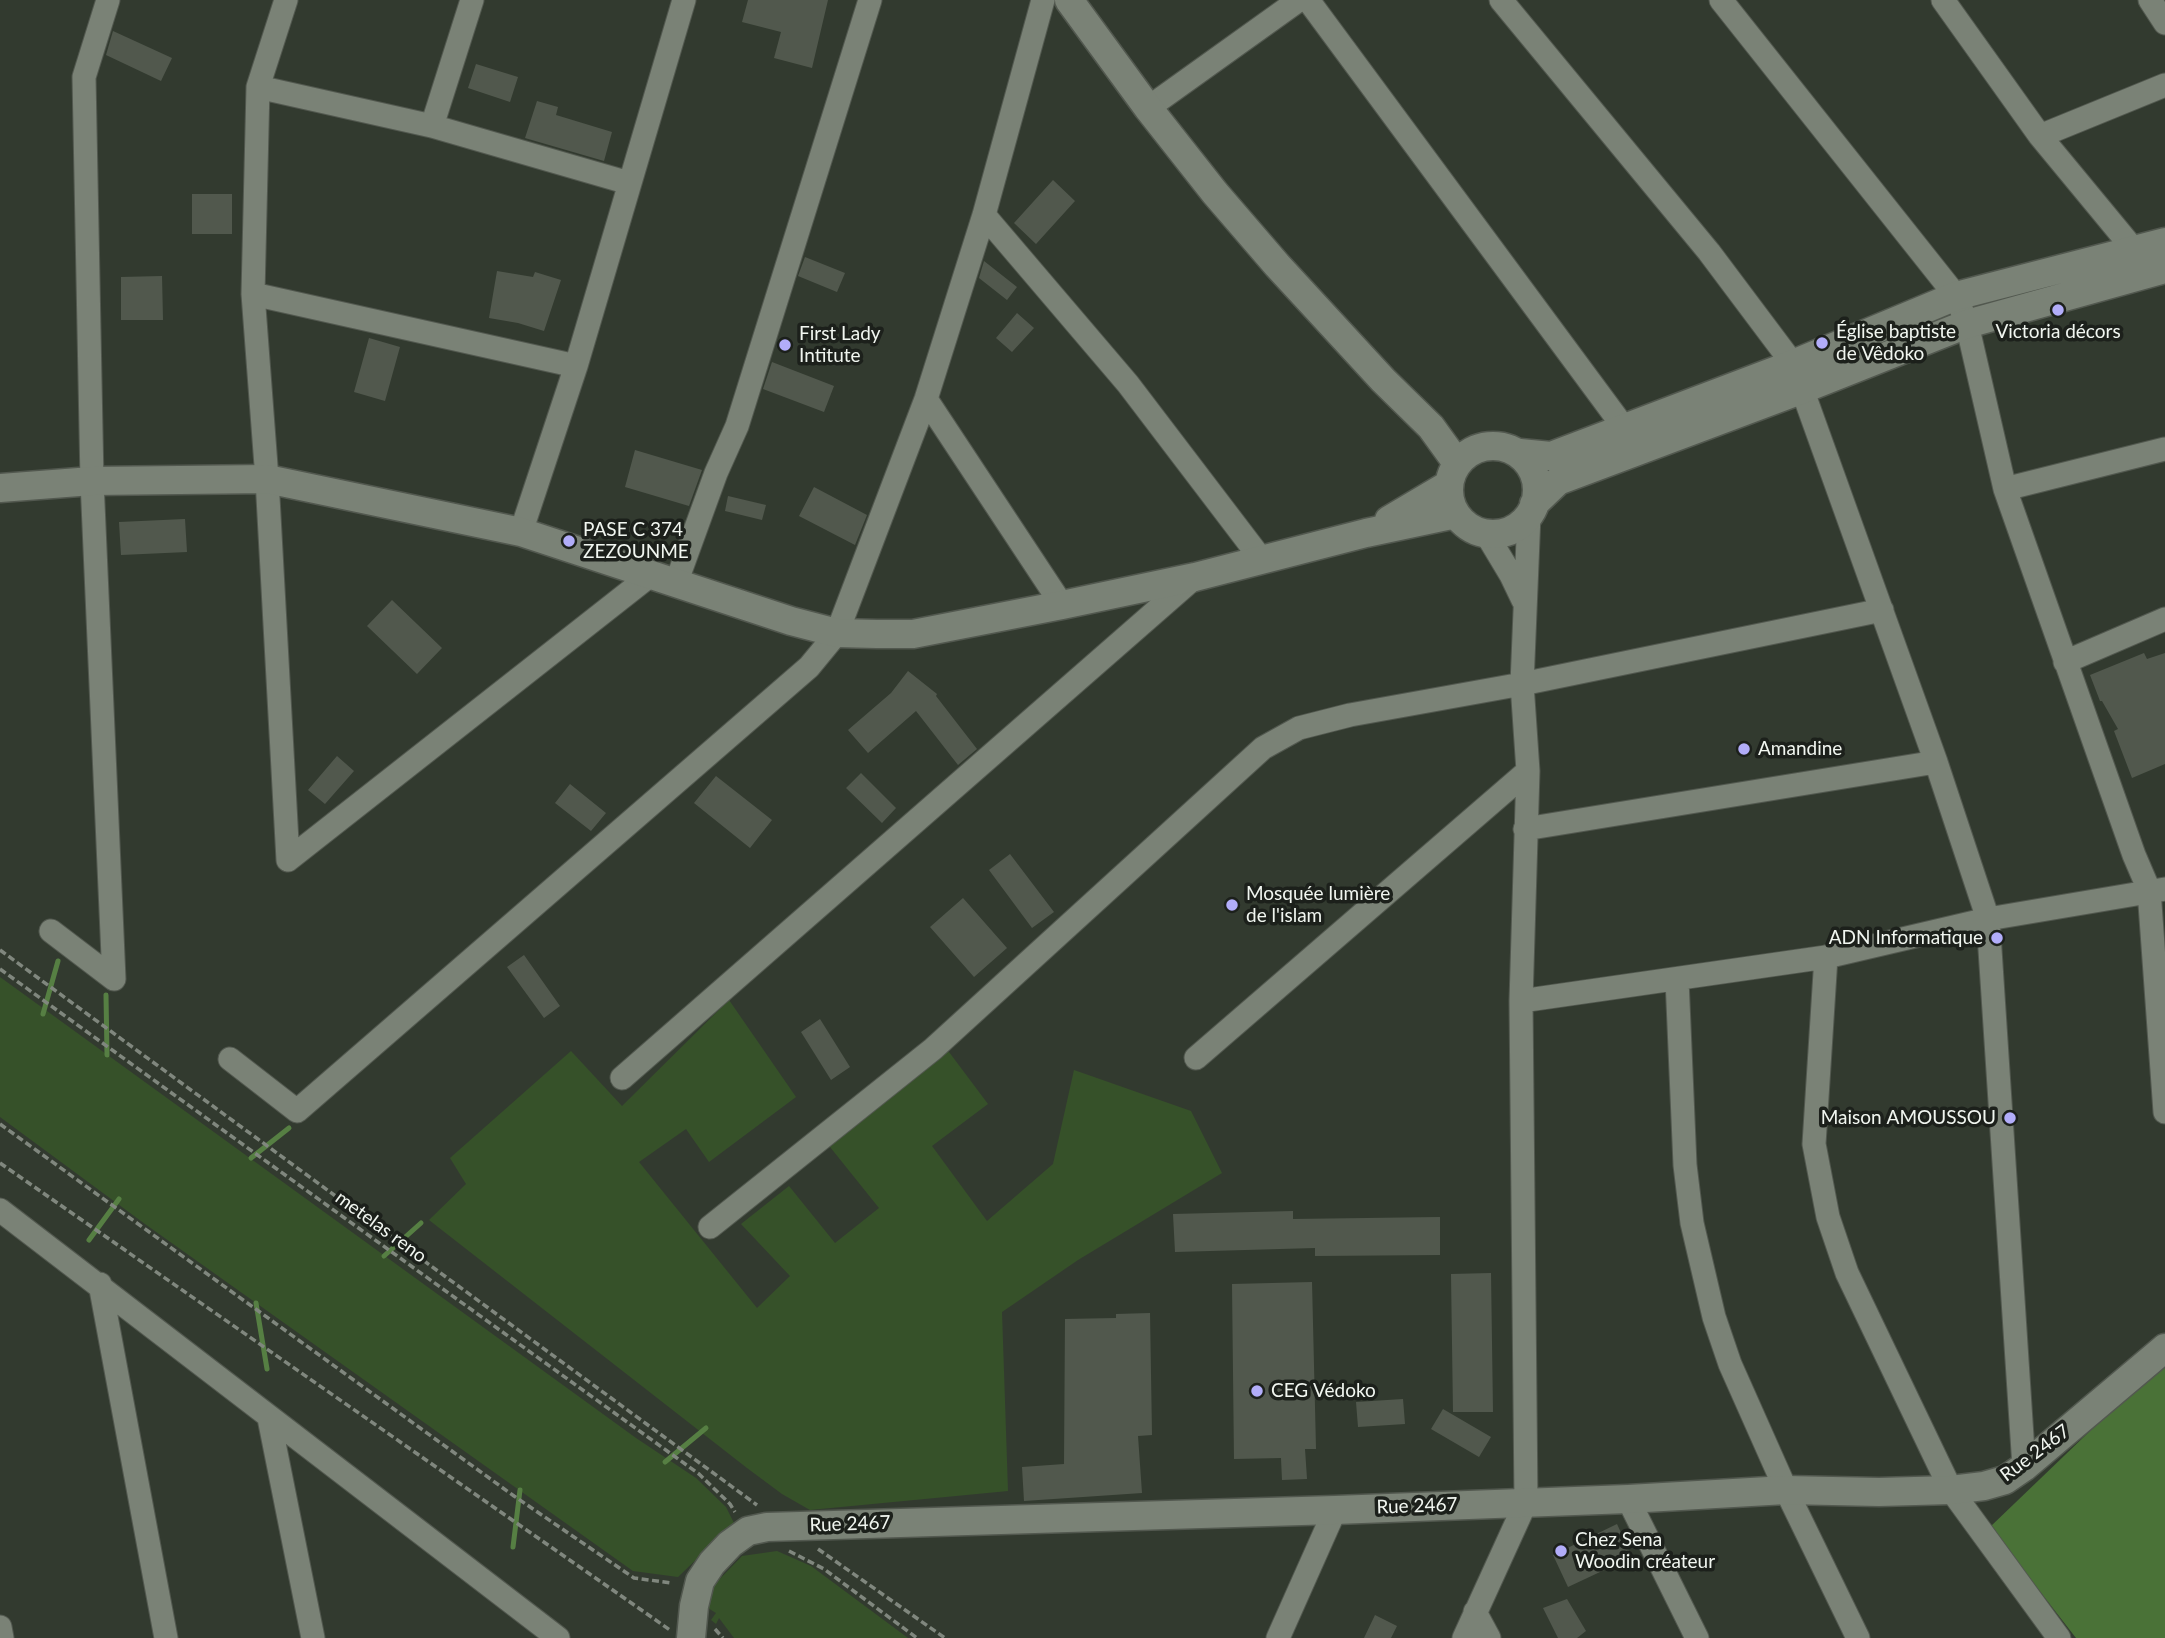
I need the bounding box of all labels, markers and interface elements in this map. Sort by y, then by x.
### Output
marker: Victoria décors [2050,302,2066,318]
place label: Église baptiste de Vêdoko [1836,321,1956,365]
place label: Victoria décors [1995,321,2121,343]
place label: First Lady Intitute [799,323,881,367]
marker: Église baptiste de Vêdoko [1814,335,1830,351]
marker: First Lady Intitute [777,337,793,353]
place label: PASE C 374 ZEZOUNME [583,519,689,563]
marker: PASE C 374 ZEZOUNME [561,533,577,549]
place label: Amandine [1758,738,1842,760]
marker: Amandine [1736,741,1752,757]
place label: Mosquée lumière de l'islam [1246,883,1390,927]
marker: Mosquée lumière de l'islam [1224,897,1240,913]
place label: ADN Informatique [1829,927,1983,949]
marker: ADN Informatique [1989,930,2005,946]
place label: Maison AMOUSSOU [1821,1107,1996,1129]
marker: Maison AMOUSSOU [2002,1110,2018,1126]
street label: metelas reno [331,1186,431,1268]
place label: CEG Védoko [1271,1380,1376,1402]
marker: CEG Védoko [1249,1383,1265,1399]
street label: Rue 2467 [1996,1419,2074,1487]
street label: Rue 2467 [1376,1493,1458,1519]
street label: Rue 2467 [809,1511,891,1537]
place label: Chez Sena Woodin créateur [1575,1529,1715,1573]
marker: Chez Sena Woodin créateur [1553,1543,1569,1559]

